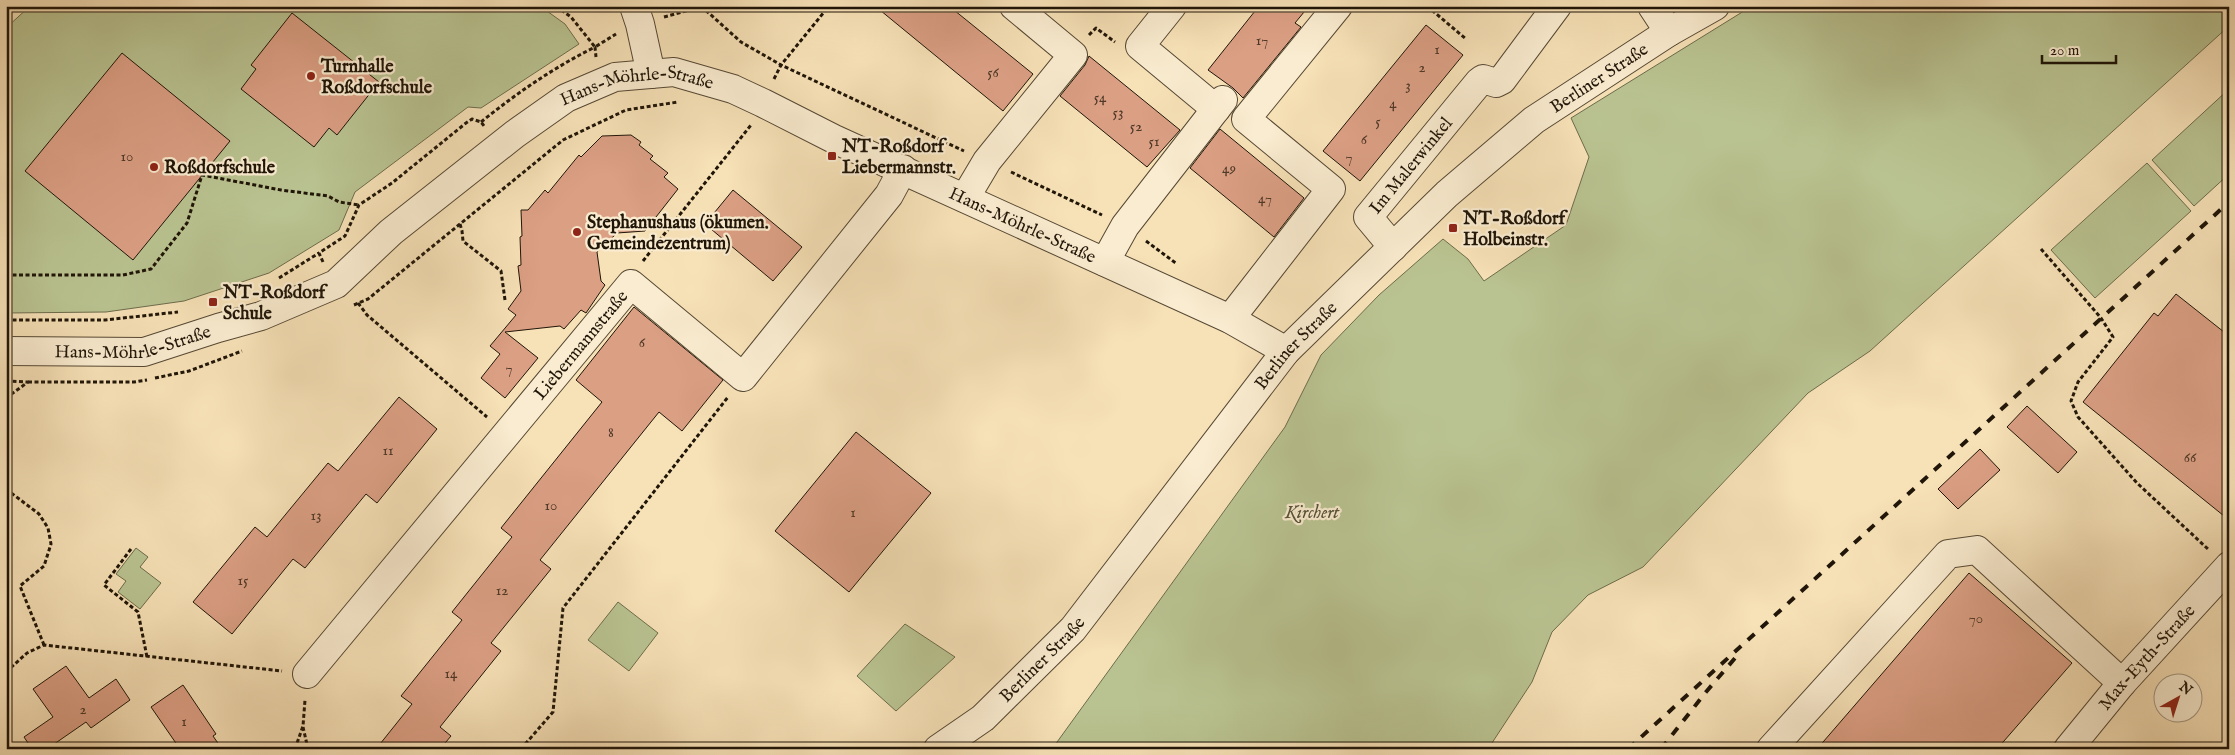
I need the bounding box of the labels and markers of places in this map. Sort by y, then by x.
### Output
place label: Turnhalle Roßdorfschule [320,56,433,100]
marker: Turnhalle Roßdorfschule [305,70,317,82]
place label: NT-Roßdorf Liebermannstr. [841,136,956,180]
marker: NT-Roßdorf Liebermannstr. [826,150,838,162]
place label: Roßdorfschule [164,157,276,180]
marker: Roßdorfschule [148,161,160,173]
place label: NT-Roßdorf Holbeinstr. [1462,208,1568,252]
place label: Stephanushaus (ökumen. Gemeindezentrum) [587,212,769,256]
marker: NT-Roßdorf Holbeinstr. [1447,222,1459,234]
marker: Stephanushaus (ökumen. Gemeindezentrum) [571,226,583,238]
place label: NT-Roßdorf Schule [222,282,328,326]
marker: NT-Roßdorf Schule [207,296,219,308]

